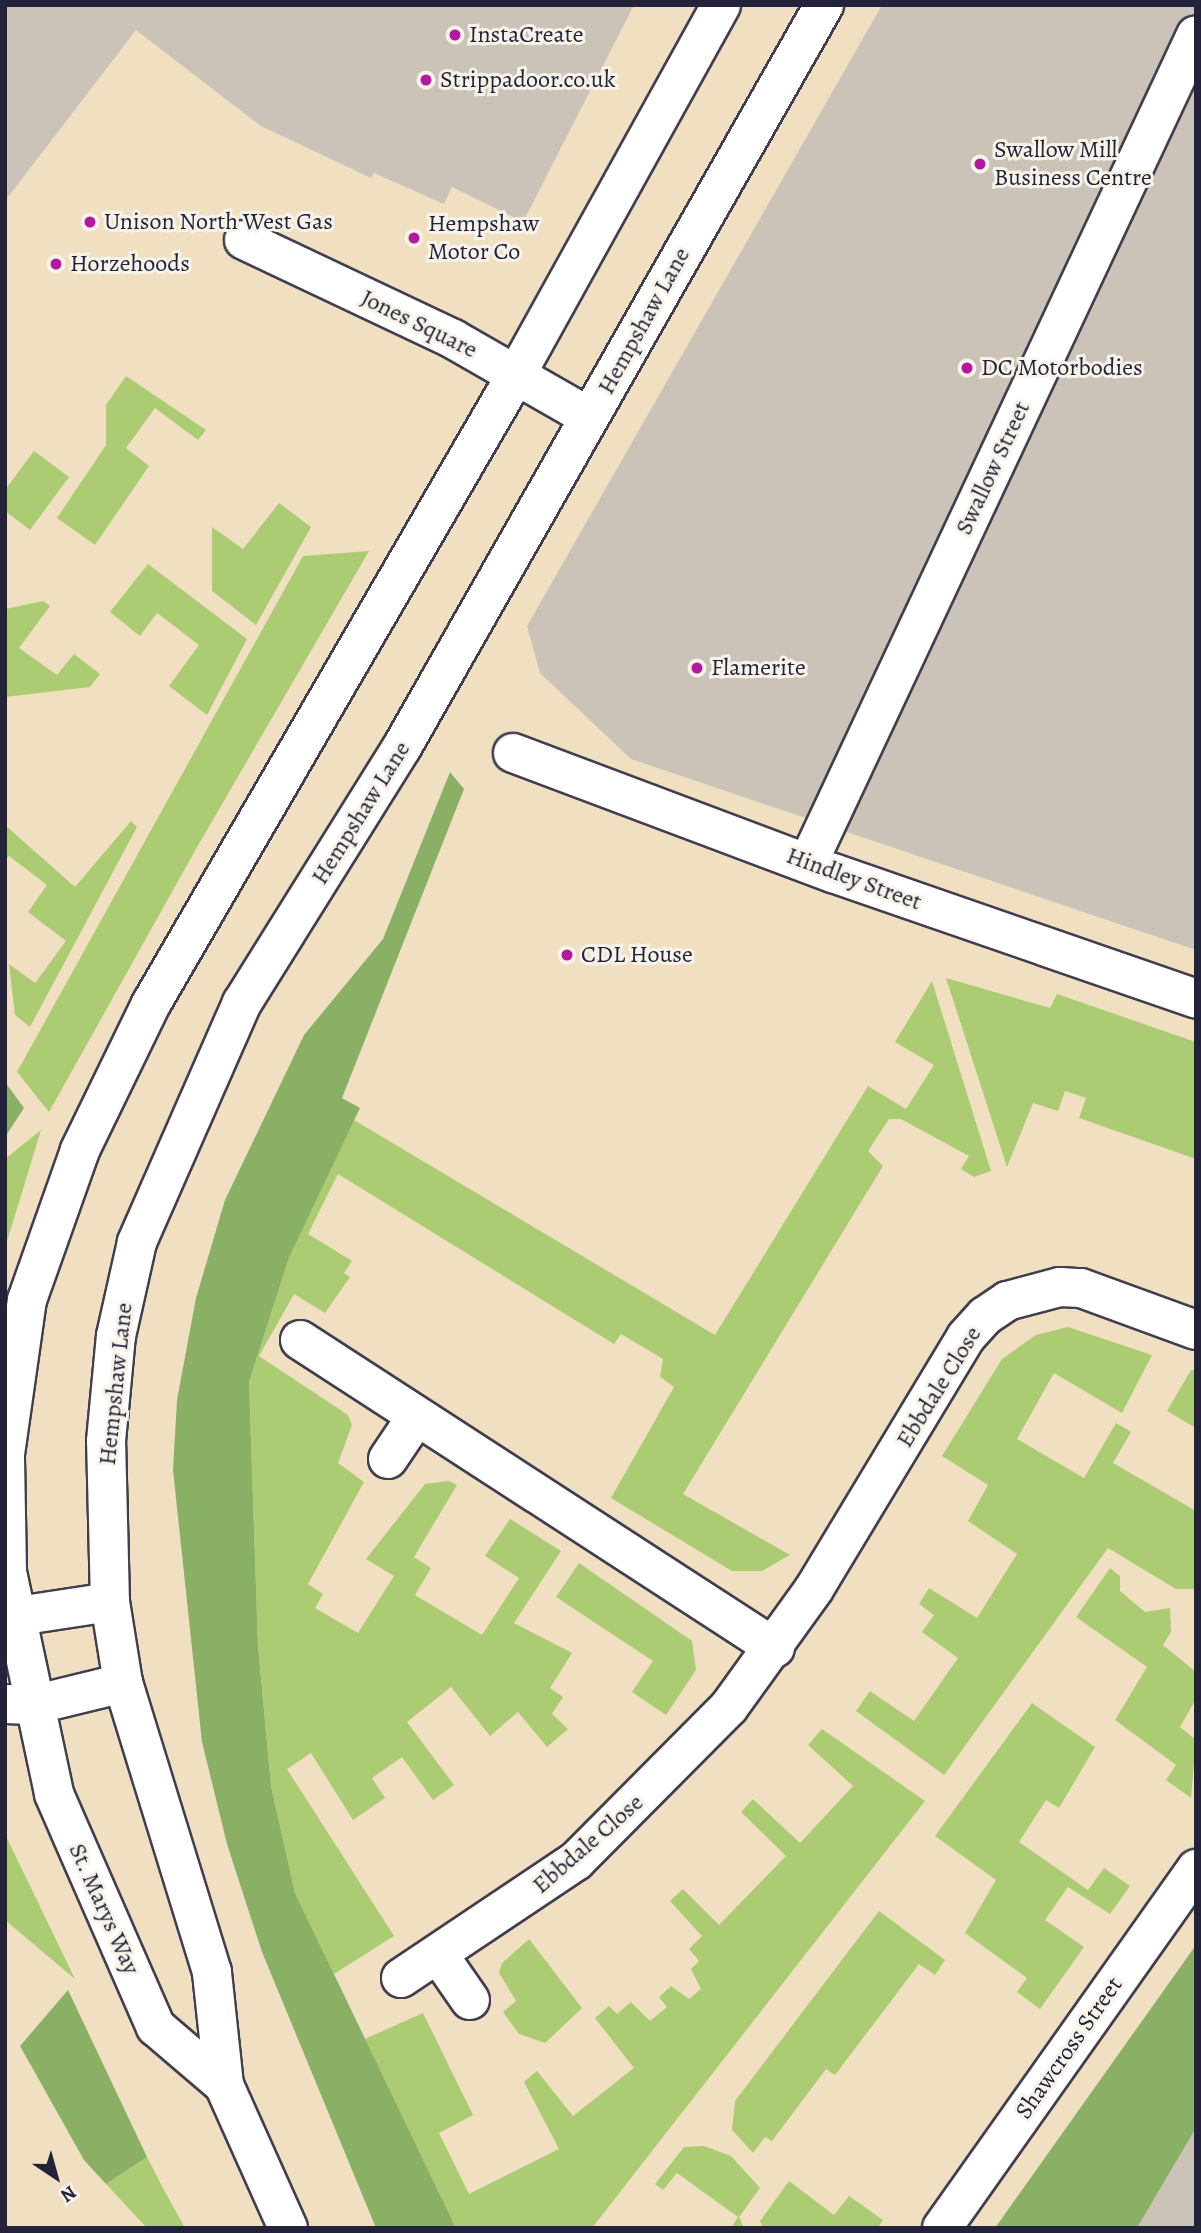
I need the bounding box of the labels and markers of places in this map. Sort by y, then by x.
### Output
place label: InstaCreate [469,21,583,49]
marker: InstaCreate [447,27,463,43]
place label: Strippadoor.co.uk [440,66,616,94]
marker: Strippadoor.co.uk [418,72,434,88]
place label: Swallow Mill Business Centre [994,136,1152,192]
marker: Swallow Mill Business Centre [972,156,988,172]
place label: Unison North West Gas [104,208,333,236]
place label: Hempshaw Motor Co [428,210,539,266]
marker: Unison North West Gas [82,214,98,230]
marker: Hempshaw Motor Co [406,230,422,246]
place label: Horzehoods [70,250,190,278]
marker: Horzehoods [48,256,64,272]
place label: DC Motorbodies [981,354,1143,382]
marker: DC Motorbodies [959,360,975,376]
place label: Flamerite [711,654,806,682]
marker: Flamerite [689,660,705,676]
place label: CDL House [581,941,693,969]
marker: CDL House [559,947,575,963]

